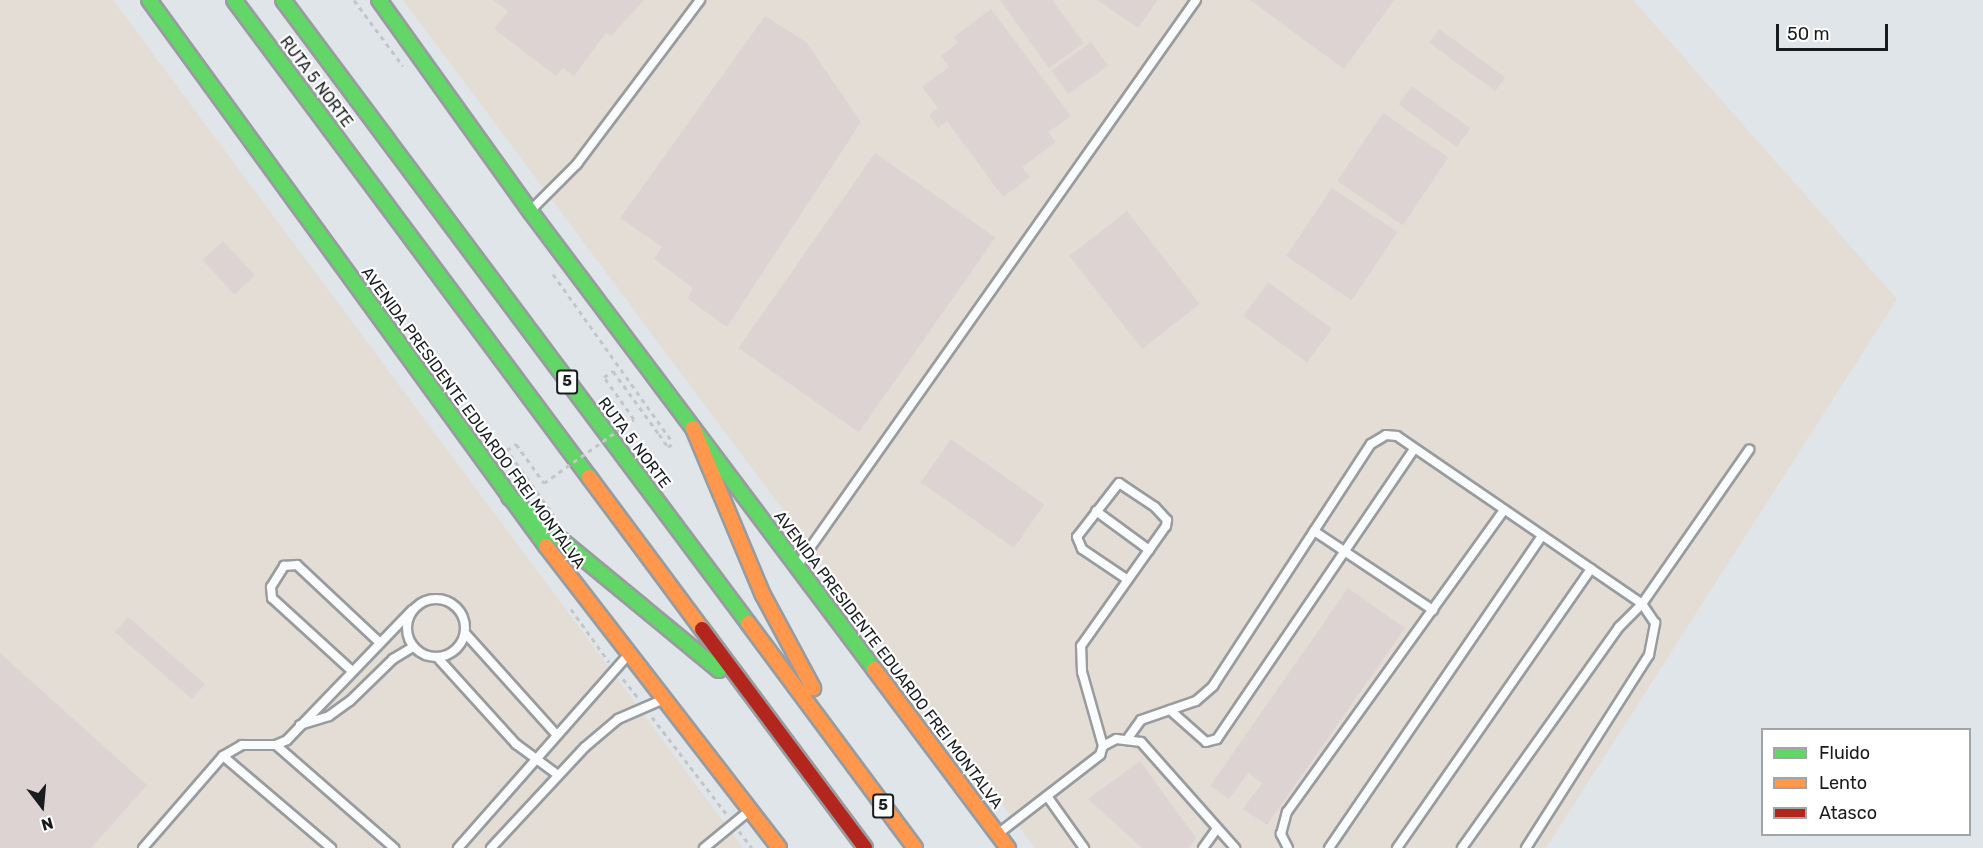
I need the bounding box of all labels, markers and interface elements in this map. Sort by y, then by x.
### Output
scale bar [1779,12,1892,50]
text: 50 m [1787,23,1830,45]
street label: RUTA 5 NORTE [276,33,356,131]
street label: AVENIDA PRESIDENTE EDUARDO FREI MONTALVA [357,263,589,573]
road number: 5 [555,370,579,394]
street label: RUTA 5 NORTE [594,394,674,492]
street label: AVENIDA PRESIDENTE EDUARDO FREI MONTALVA [769,507,1007,813]
legend [1761,728,1971,836]
text: Fluido [1819,742,1870,764]
text: Lento [1819,772,1867,794]
north arrow [12,776,72,836]
road number: 5 [871,794,895,818]
text: Atasco [1819,802,1877,824]
text: N [39,813,55,835]

